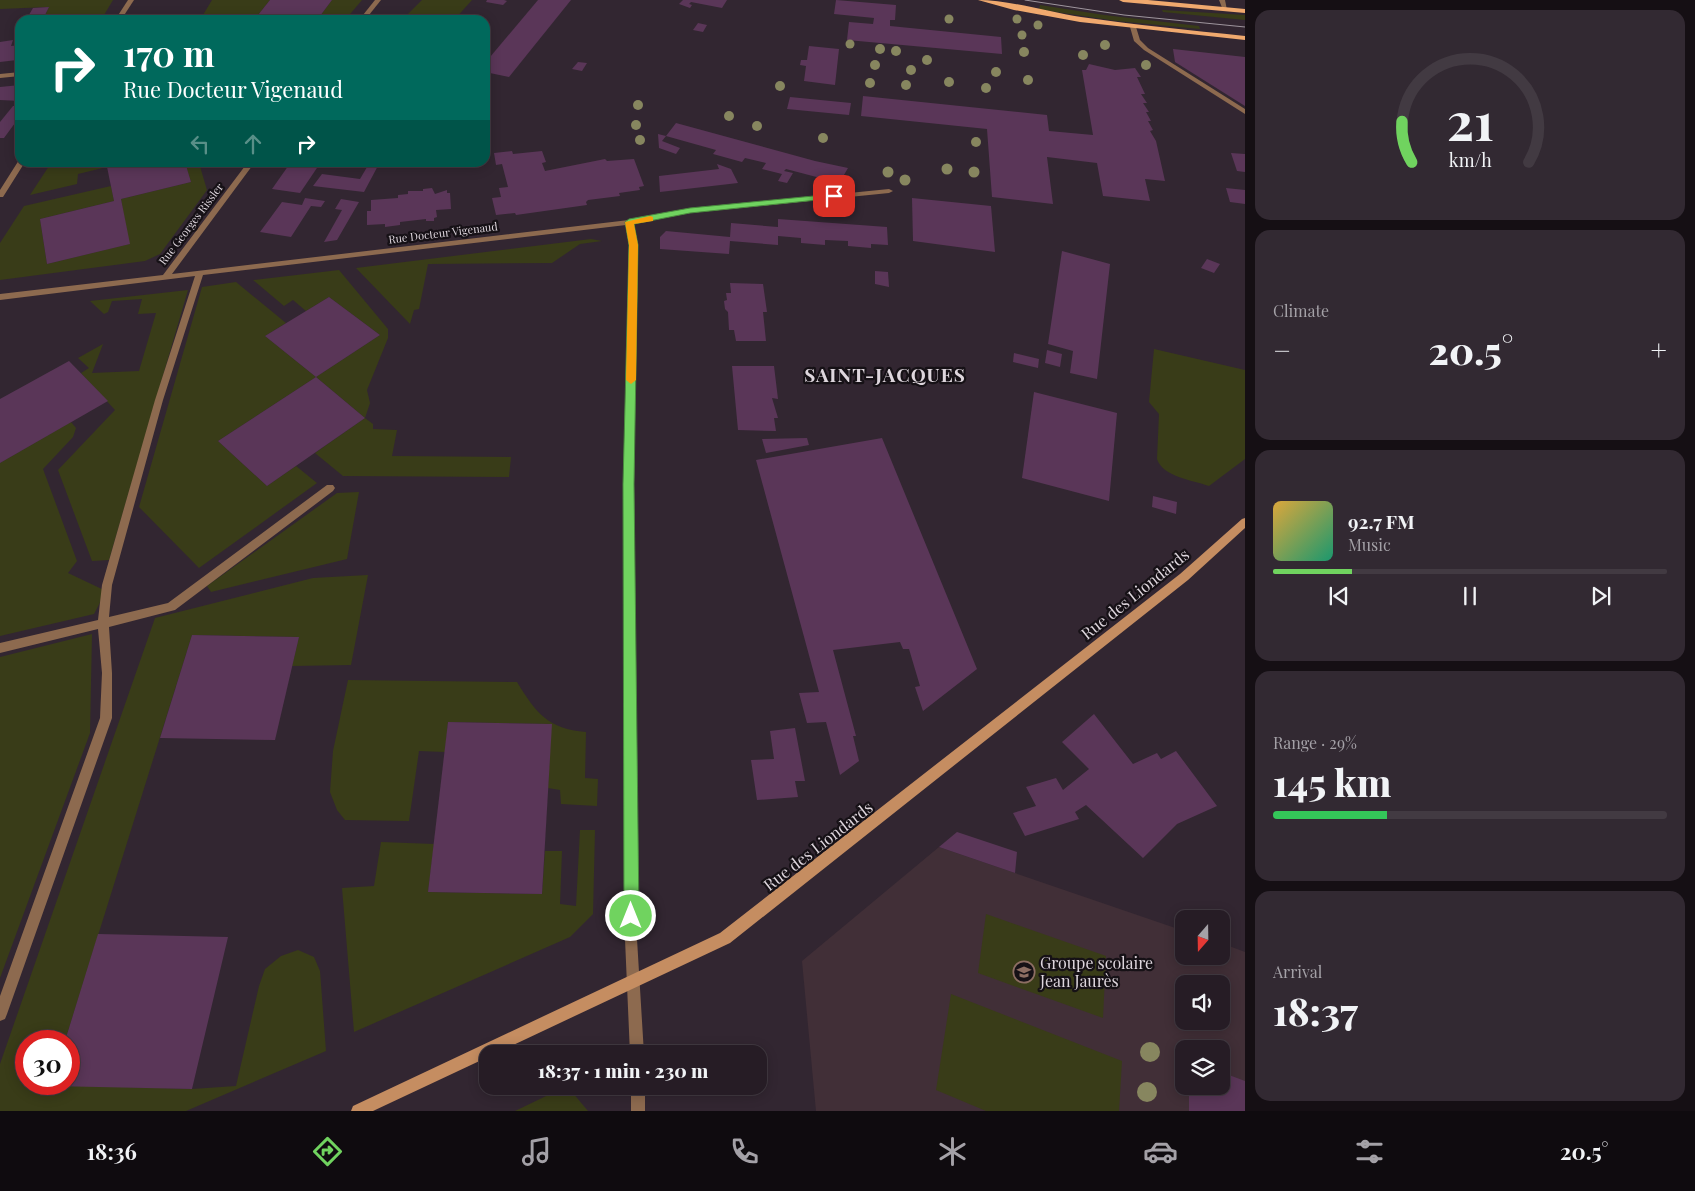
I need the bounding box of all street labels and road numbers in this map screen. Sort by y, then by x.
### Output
street label: Rue Georges Rissler [155,180,226,268]
street label: Rue Docteur Vigenaud [387,218,499,247]
street label: Rue des Liondards [1076,544,1193,644]
street label: Rue des Liondards [759,796,877,895]

